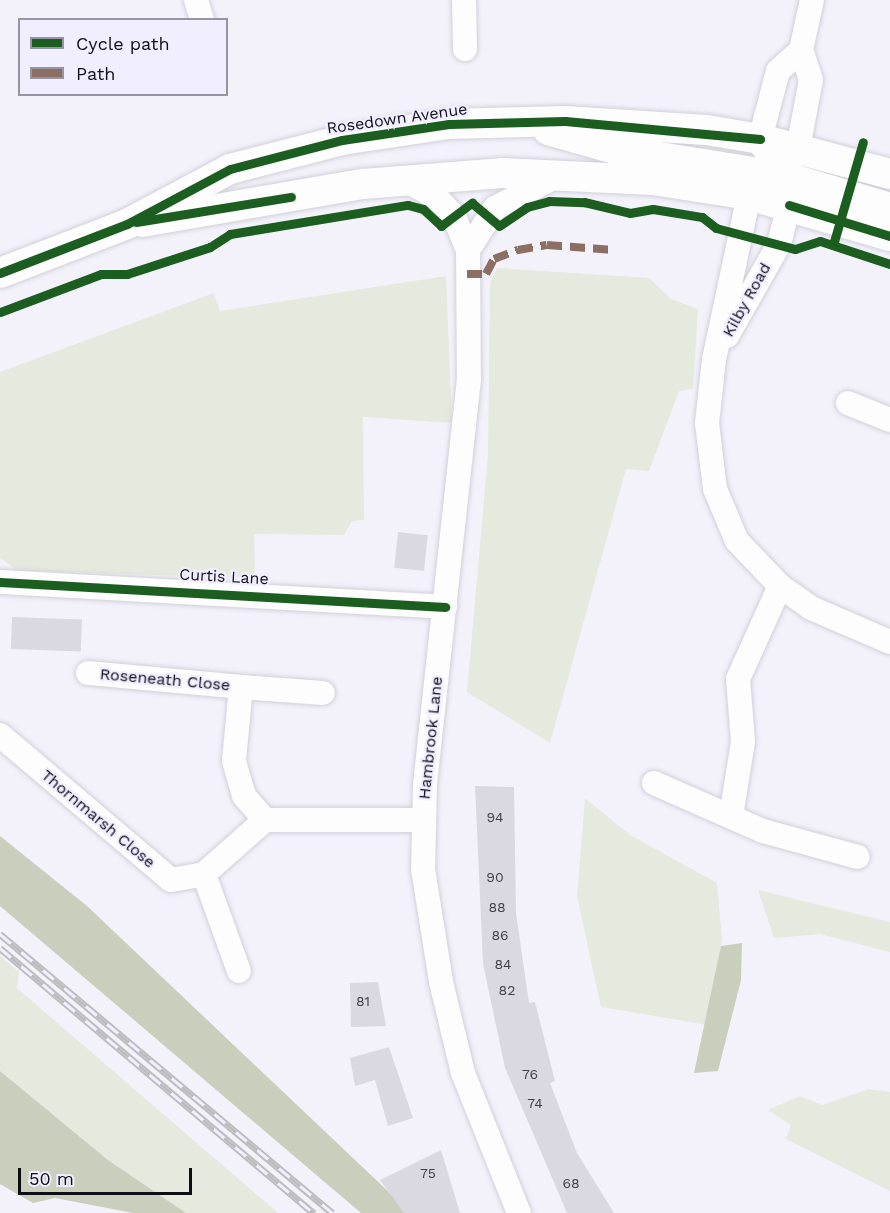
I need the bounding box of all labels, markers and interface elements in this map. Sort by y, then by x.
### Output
legend [18,18,228,96]
text: Cycle path [76,33,170,54]
text: Path [76,63,116,84]
street label: Rosedown Avenue [325,100,469,138]
street label: Kilby Road [719,259,775,341]
street label: Curtis Lane [179,565,269,589]
street label: Roseneath Close [99,665,231,695]
street label: Hambrook Lane [415,675,447,801]
street label: Thornmarsh Close [37,766,159,872]
house number: 94 [486,809,504,825]
house number: 90 [486,869,504,885]
house number: 88 [488,899,506,915]
house number: 86 [491,927,509,943]
house number: 84 [494,956,512,972]
house number: 82 [499,982,515,998]
house number: 81 [356,993,370,1009]
house number: 76 [522,1066,538,1082]
house number: 74 [527,1095,543,1111]
scale bar [21,1156,195,1194]
house number: 75 [420,1165,436,1181]
text: 50 m [29,1168,74,1189]
house number: 68 [562,1175,580,1191]

